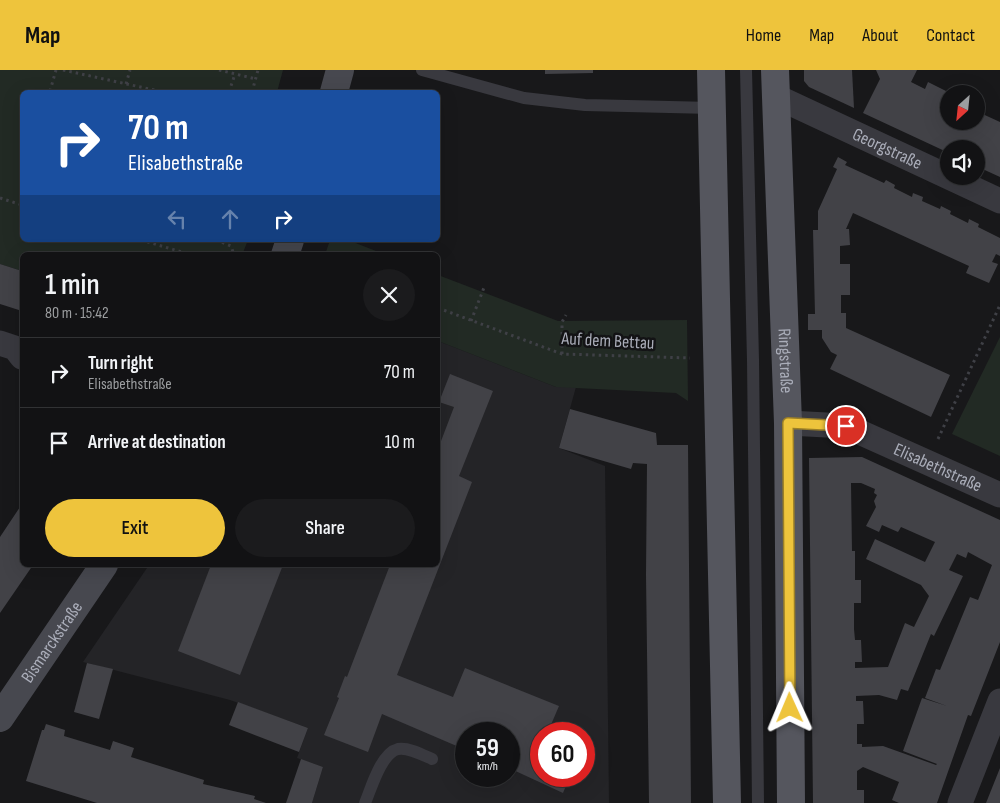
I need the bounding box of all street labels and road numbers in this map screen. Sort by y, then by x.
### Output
street label: Georgstraße [849,123,925,174]
street label: Auf dem Bettau [560,328,655,354]
street label: Ringstraße [774,328,797,394]
street label: Elisabethstraße [891,438,985,496]
street label: Bismarckstraße [17,597,87,687]

